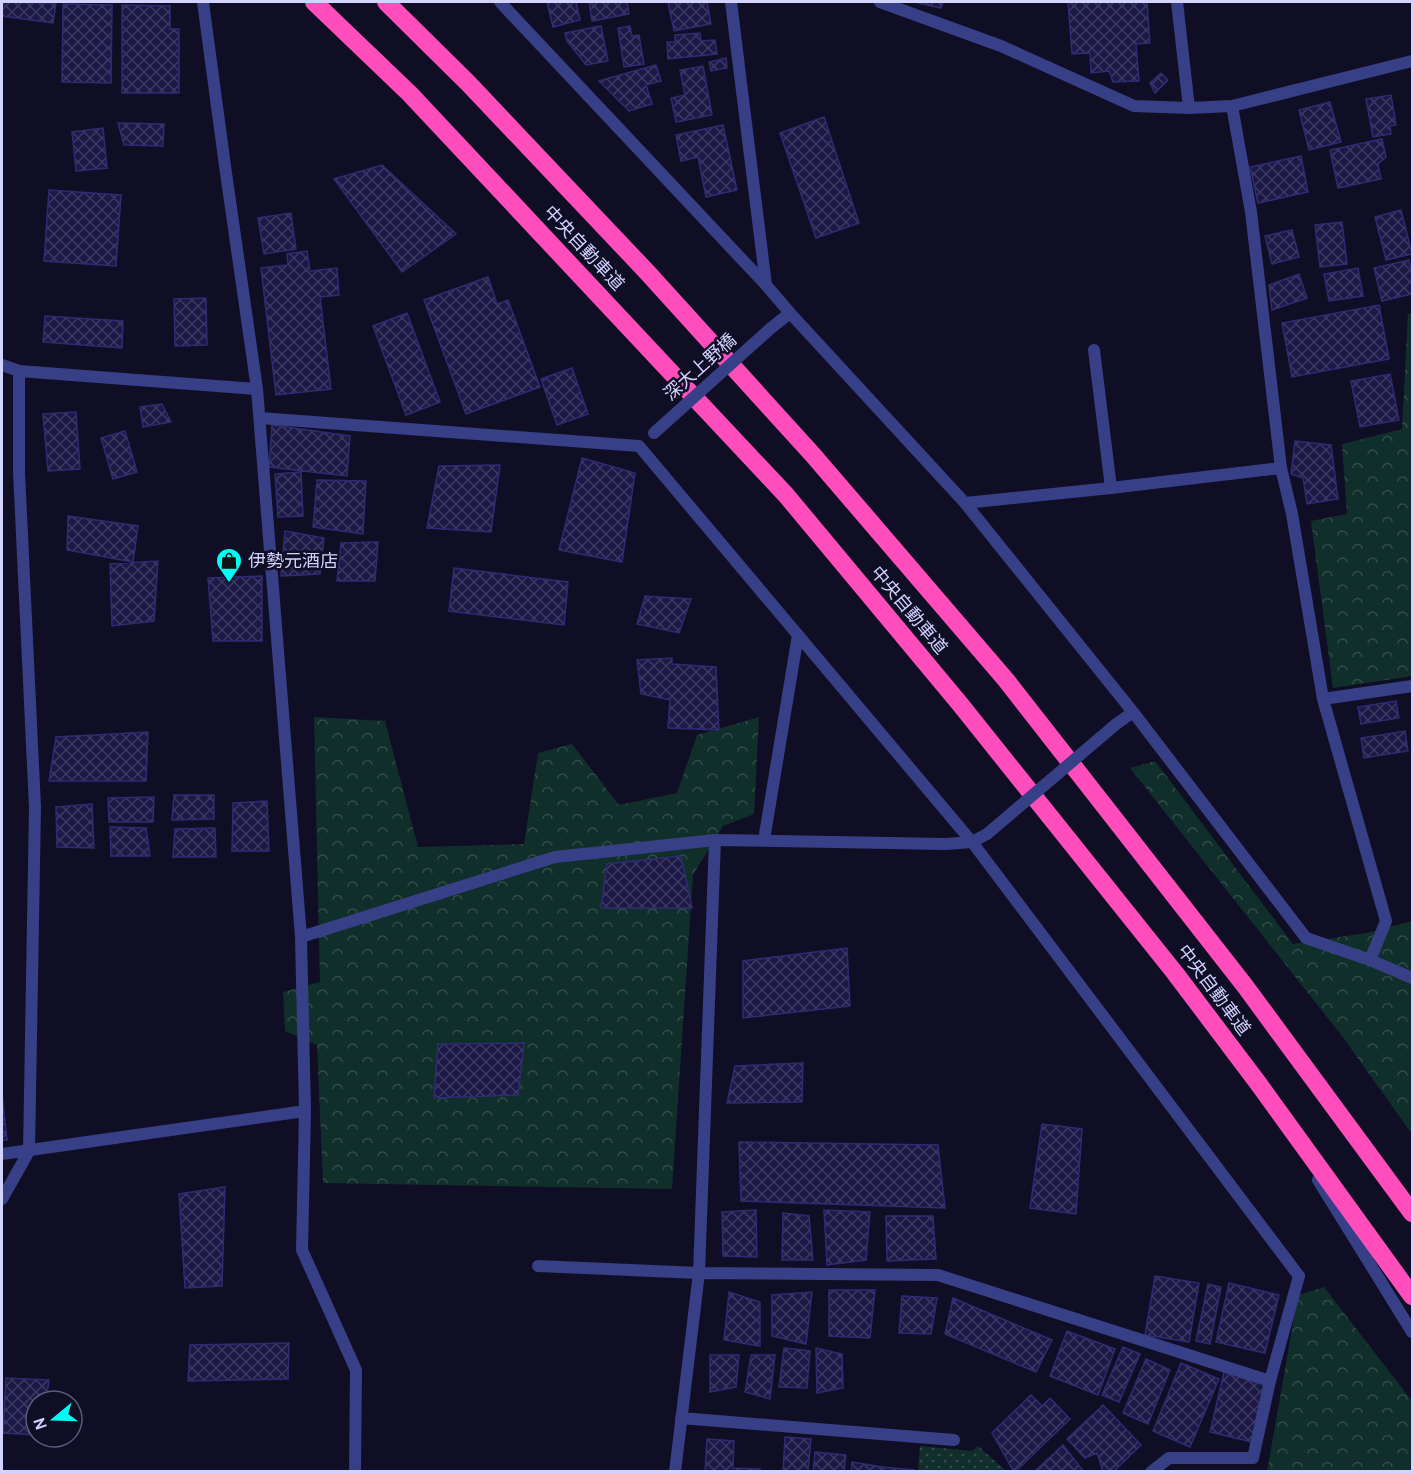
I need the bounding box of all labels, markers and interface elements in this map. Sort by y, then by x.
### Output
street label: 中央自動車道 [539,201,629,295]
street label: 深大上野橋 [659,329,741,405]
shop icon: 伊勢元酒店 [214,546,244,584]
place label: 伊勢元酒店 [248,550,338,572]
street label: 中央自動車道 [866,562,952,658]
street label: 中央自動車道 [1173,940,1255,1040]
north arrow [24,1389,84,1449]
text: N [29,1415,51,1432]

